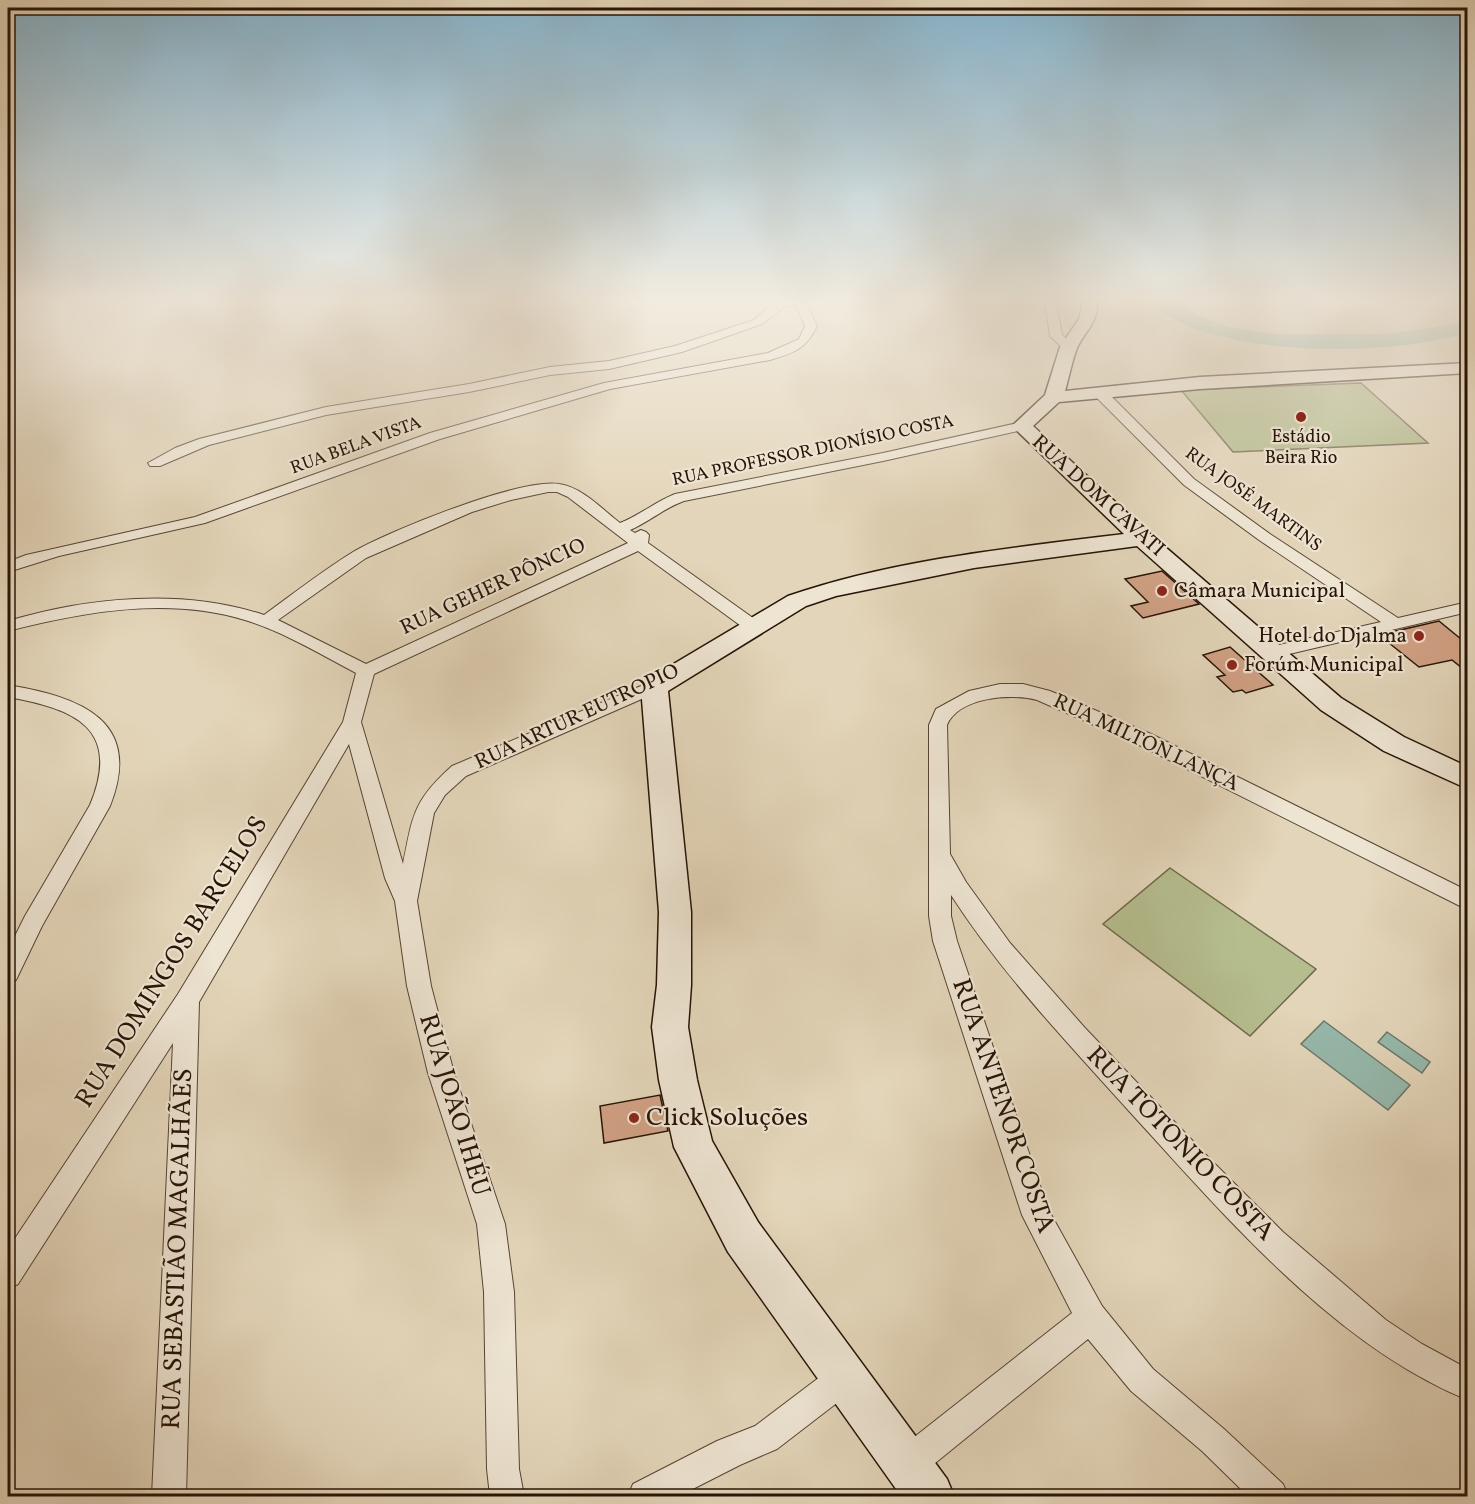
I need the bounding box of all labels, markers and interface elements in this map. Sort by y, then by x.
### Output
street label: RUA PROFESSOR DIONÍSIO COSTA [670,409,956,493]
marker: Estádio Beira Rio [1294,410,1308,424]
street label: RUA BELA VISTA [287,411,425,481]
place label: Estádio Beira Rio [1265,425,1337,471]
street label: RUA DOM CAVATI [1025,428,1171,564]
street label: RUA JOSÉ MARTINS [1179,442,1327,558]
street label: RUA GEHER PÔNCIO [396,531,590,643]
place label: Câmara Municipal [1174,577,1345,606]
marker: Câmara Municipal [1155,584,1169,598]
place label: Hotel do Djalma [1258,622,1407,651]
marker: Hotel do Djalma [1412,629,1426,643]
place label: Forúm Municipal [1244,651,1404,680]
street label: RUA ARTUR EUTROPIO [470,657,684,777]
marker: Forúm Municipal [1225,658,1239,672]
street label: RUA MILTON LANÇA [1048,687,1244,799]
street label: RUA DOMINGOS BARCELOS [67,809,277,1115]
street label: RUA ANTENOR COSTA [942,974,1064,1238]
street label: RUA JOÃO IHÉU [409,1009,499,1201]
street label: RUA TOTONIO COSTA [1077,1039,1283,1249]
street label: RUA SEBASTIÃO MAGALHÃES [154,1068,202,1430]
place label: Click Soluções [646,1100,808,1136]
marker: Click Soluções [627,1111,641,1125]

